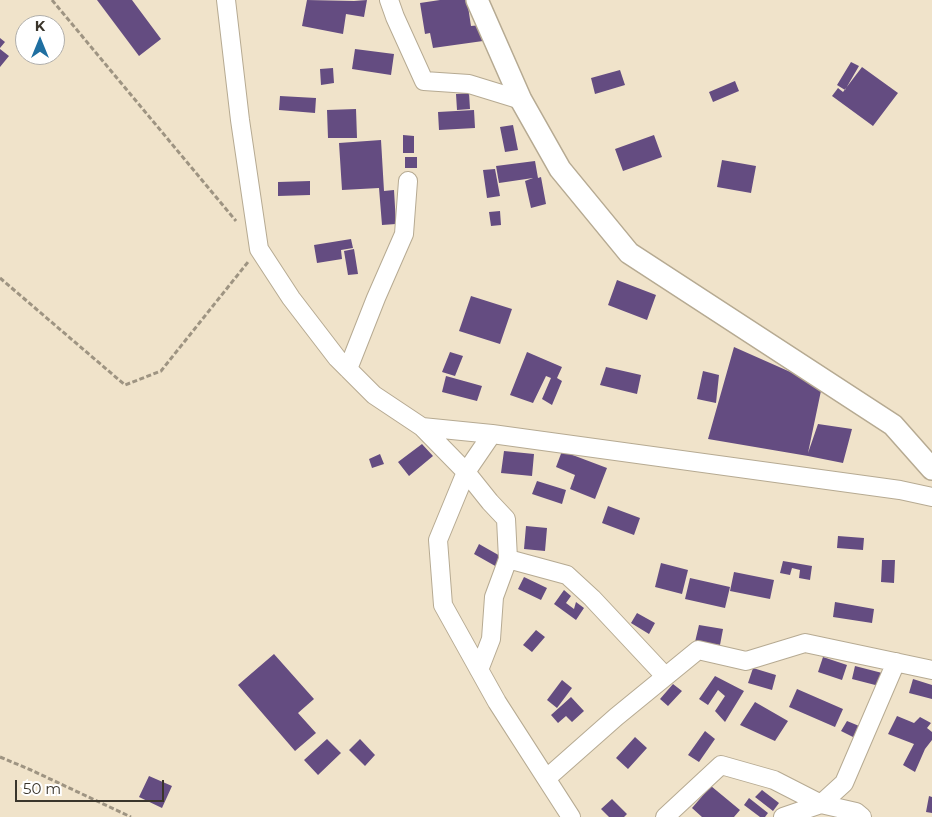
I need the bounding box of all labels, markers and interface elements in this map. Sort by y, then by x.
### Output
north arrow [15,15,65,65]
text: K [35,17,45,35]
scale bar [18,770,166,802]
text: 50 m [23,779,61,798]

